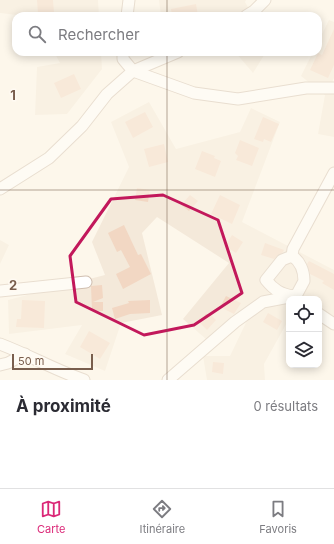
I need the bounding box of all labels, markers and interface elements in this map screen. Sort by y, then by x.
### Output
search box [12,12,322,56]
icon: search [26,23,48,45]
text: Rechercher [58,25,140,44]
text: 1 [10,87,16,103]
text: 2 [9,277,17,293]
map controls [286,296,322,368]
button: locate [286,296,322,332]
button: layers [286,332,322,368]
scale bar [12,352,93,371]
text: 50 m [18,354,44,368]
text: À proximité [16,396,111,416]
text: 0 résultats [253,398,318,414]
tab: Carte [37,498,65,536]
tab: Itinéraire [140,498,185,536]
tab: Favoris [259,498,297,536]

